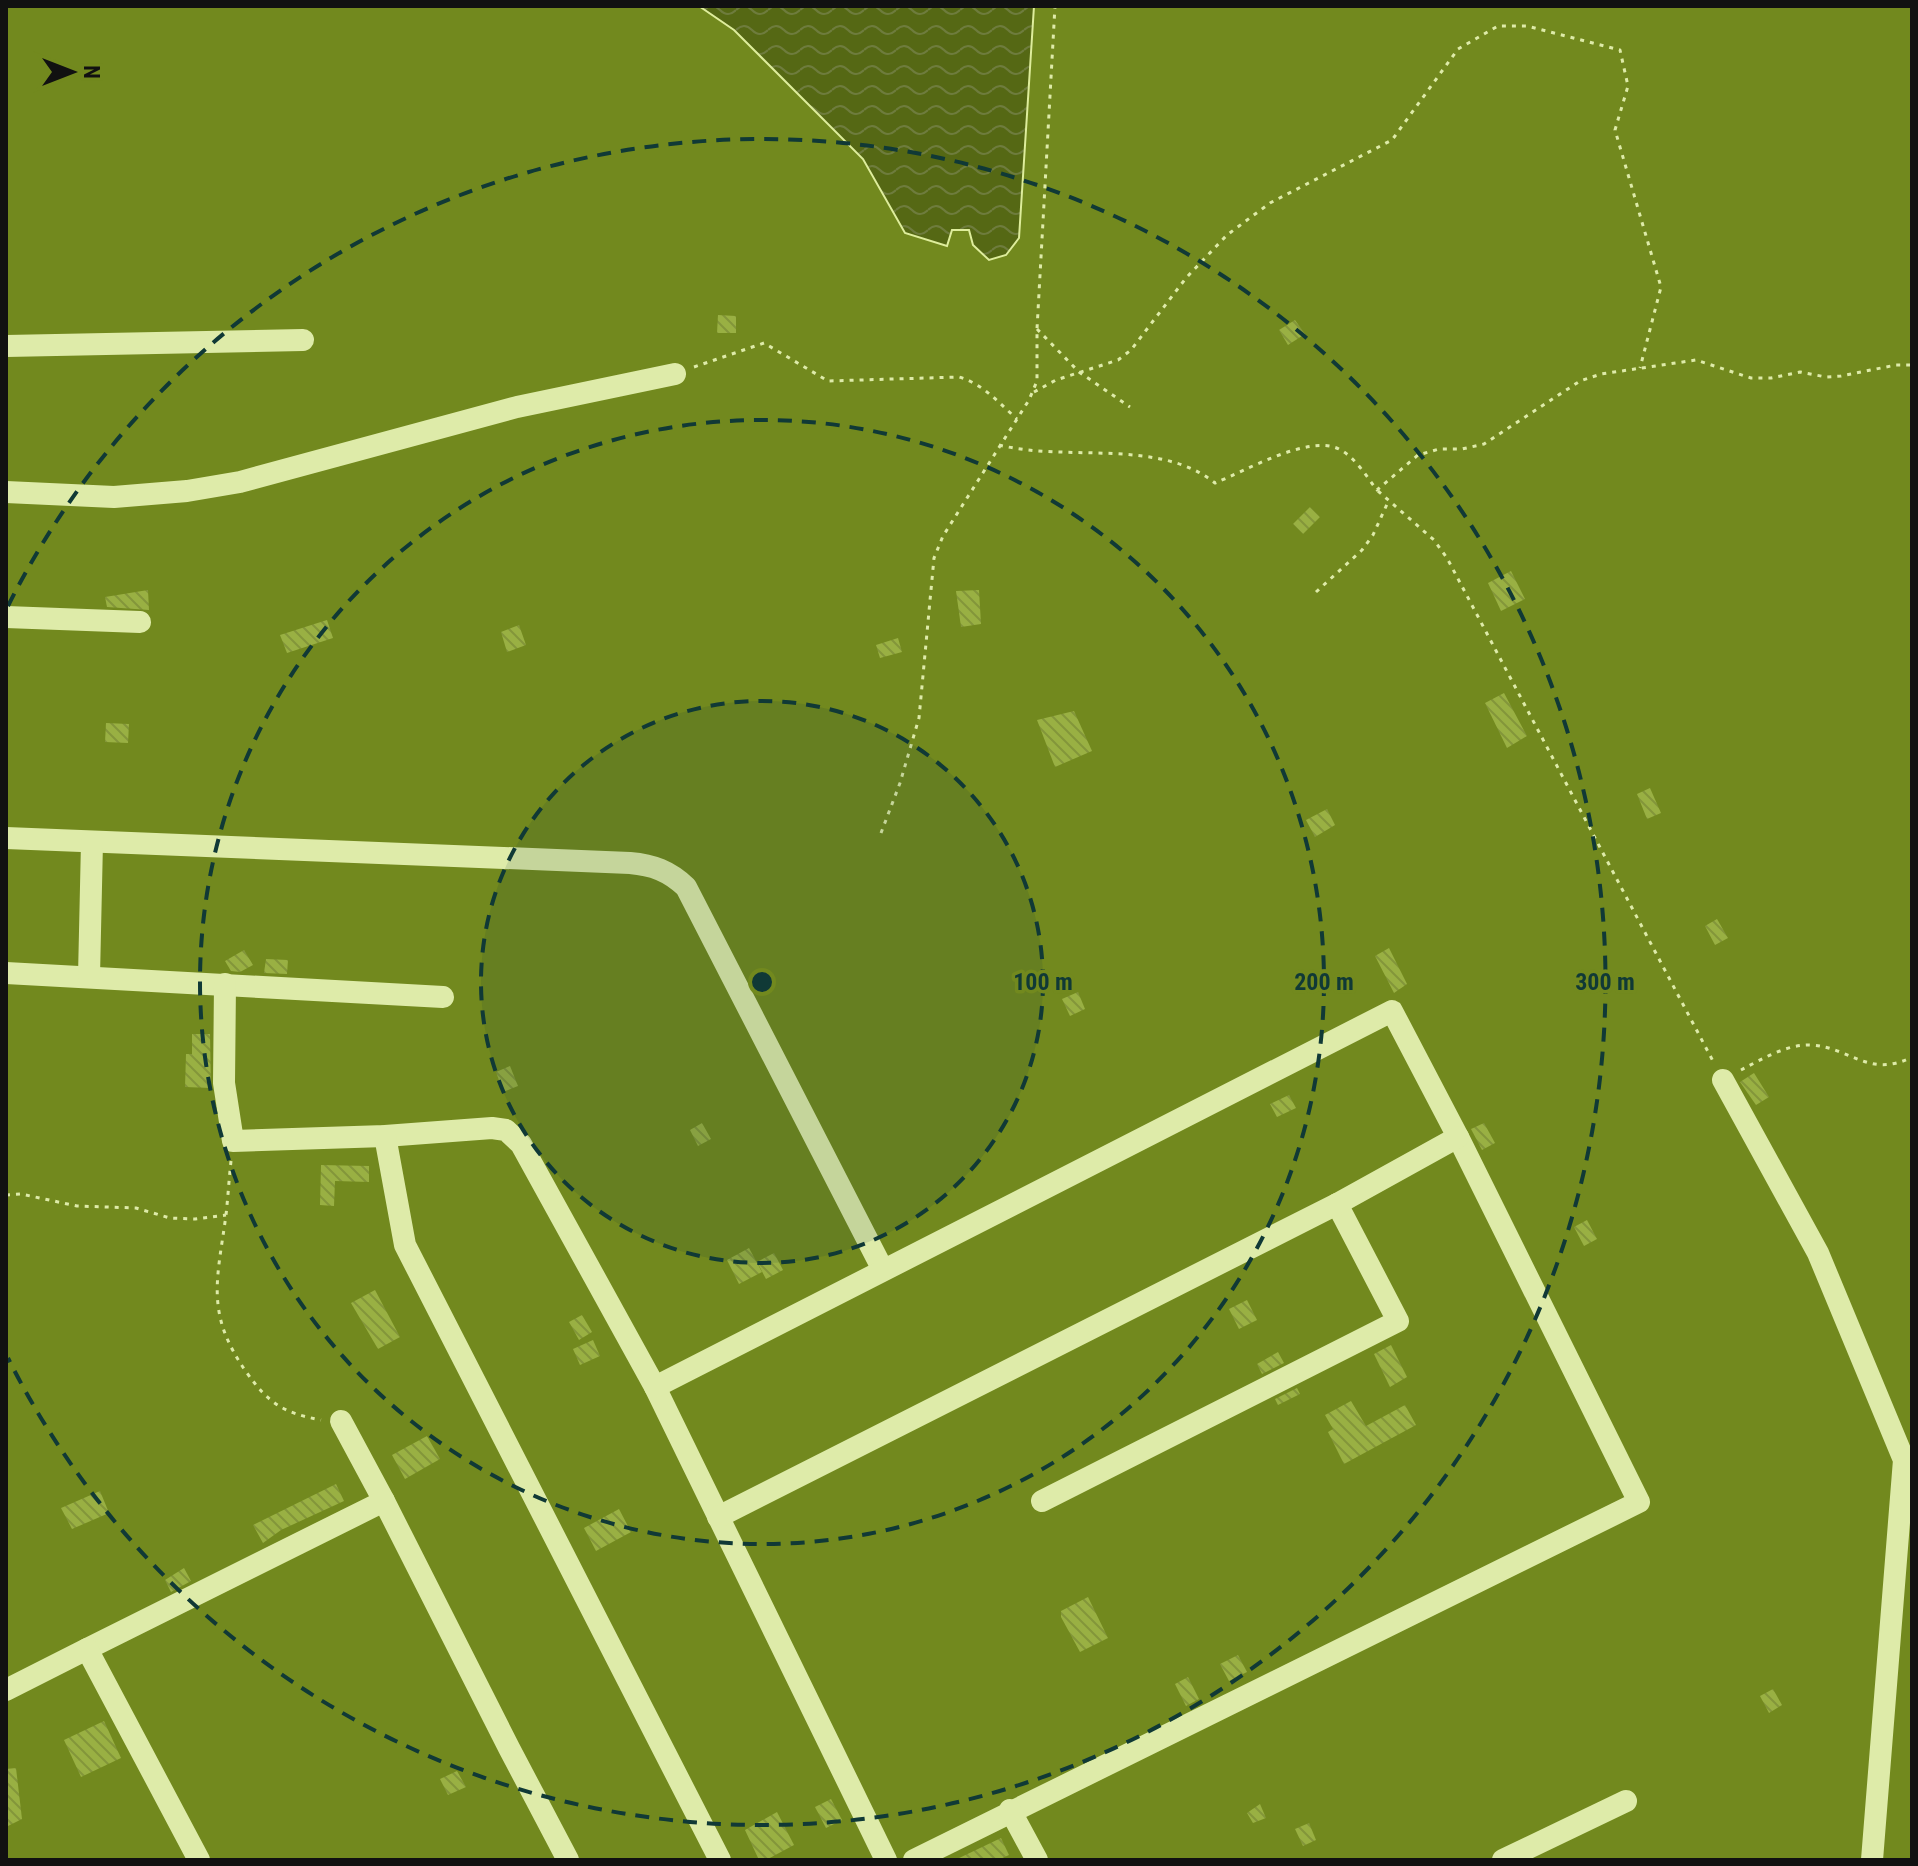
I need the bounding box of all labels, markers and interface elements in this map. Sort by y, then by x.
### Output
north arrow [32,32,112,112]
text: N [79,65,104,79]
centre of rings [748,968,776,996]
text: 100 m [1013,968,1073,996]
text: 200 m [1294,968,1354,996]
text: 300 m [1575,968,1635,996]

